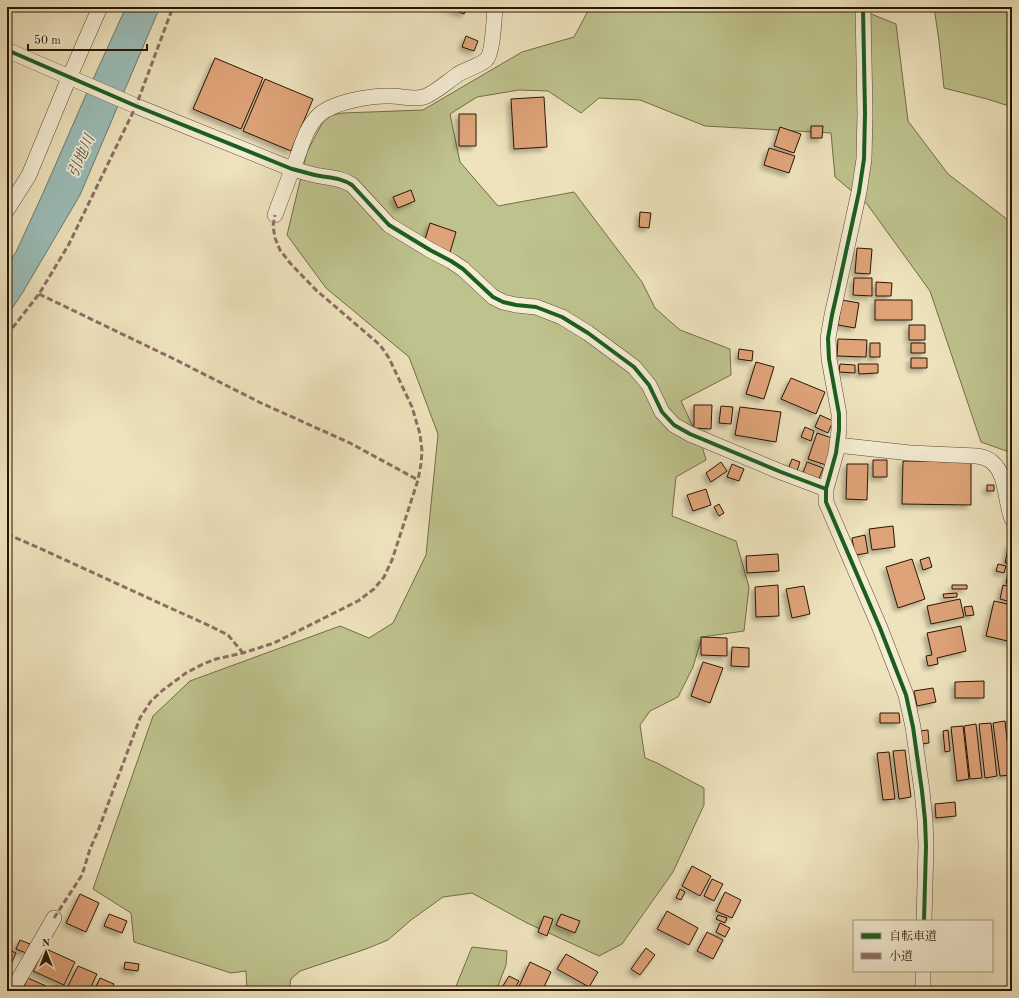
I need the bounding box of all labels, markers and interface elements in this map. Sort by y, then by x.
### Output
scale bar [28,26,147,52]
text: 50 m [34,34,61,47]
water label: 引地川 [65,130,99,180]
legend [853,920,993,972]
text: 自転車道 [889,929,937,943]
north arrow [26,932,66,972]
text: N [42,938,51,949]
text: 小道 [889,949,913,963]

